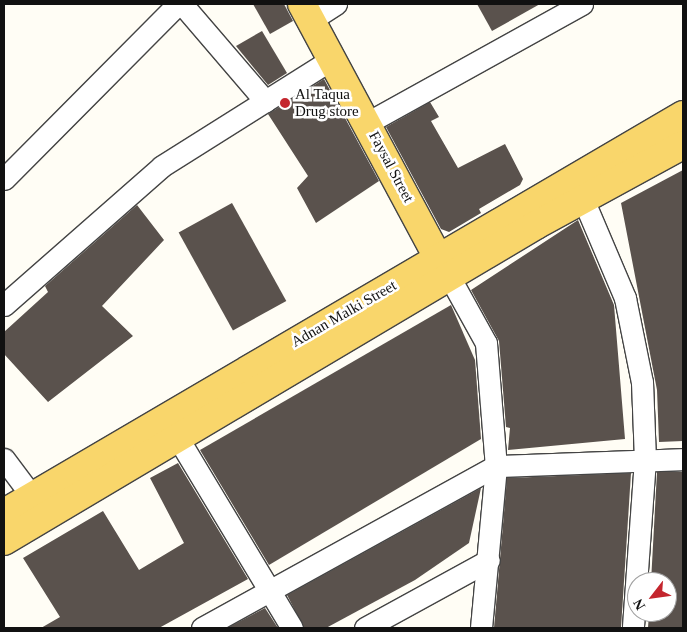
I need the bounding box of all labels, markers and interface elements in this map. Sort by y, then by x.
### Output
place label: Al Taqua Drug store [295,85,365,120]
marker: Al Taqua Drug store [279,97,291,109]
street label: Faysal Street [363,125,419,209]
street label: Adnan Malki Street [285,275,403,353]
north arrow [627,572,677,622]
text: N [630,596,648,612]

